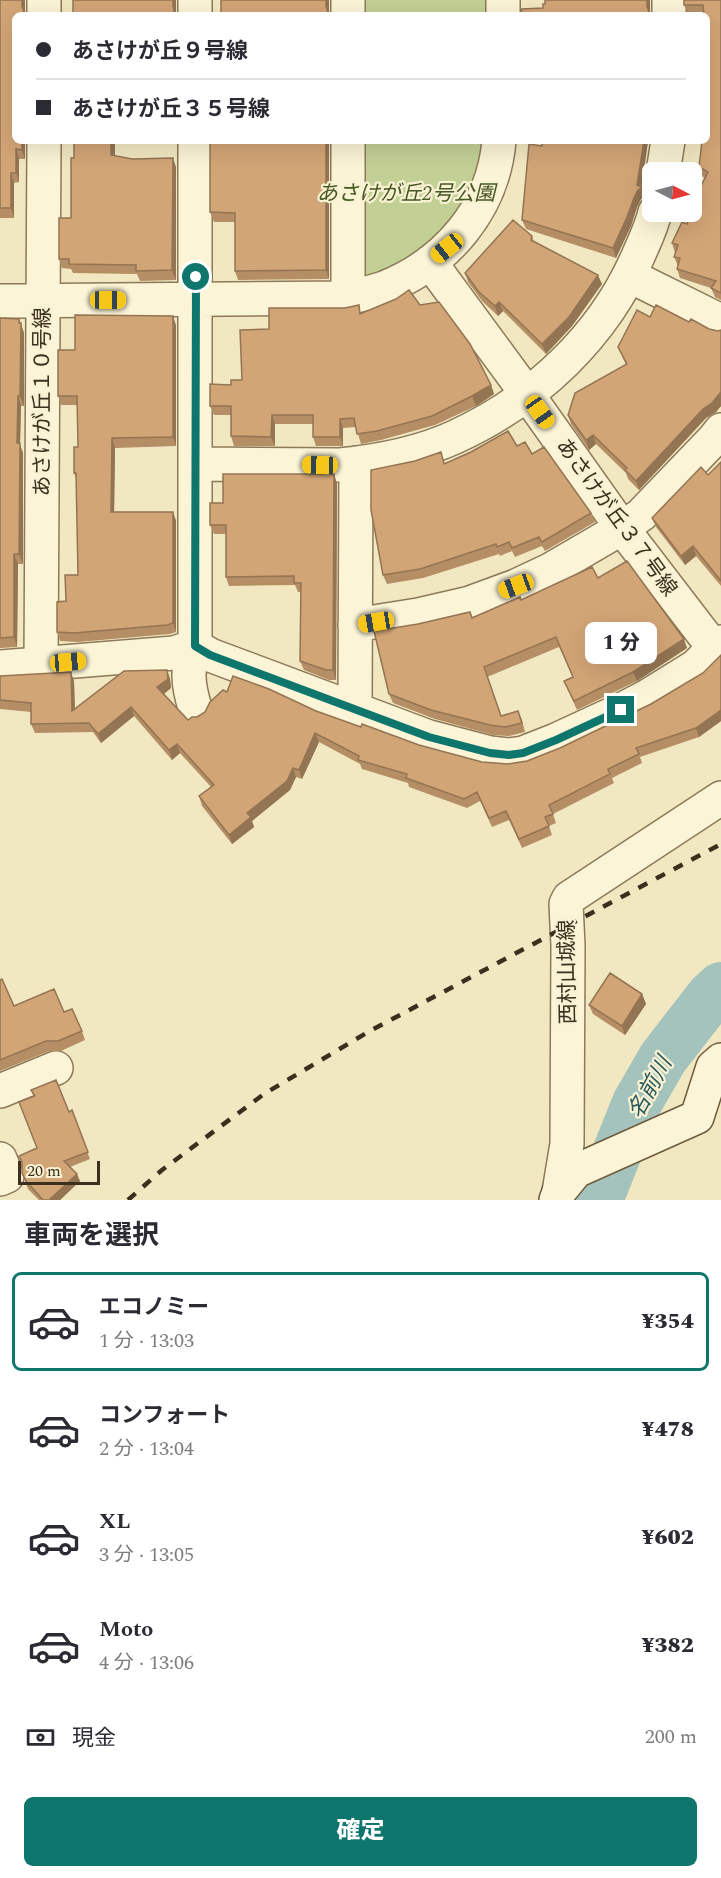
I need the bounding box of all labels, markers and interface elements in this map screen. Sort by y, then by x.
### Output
text: あさけが丘９号線 [72,35,248,68]
text: あさけが丘３５号線 [72,93,270,126]
north arrow [642,162,702,222]
map controls [642,162,702,222]
park label: あさけが丘2号公園 [317,178,498,210]
car [427,230,467,266]
route start [182,263,209,290]
car [90,291,126,309]
street label: あさけが丘１０号線 [27,308,59,497]
car [522,392,558,432]
street label: あさけが丘３７号線 [548,432,685,603]
car [302,456,338,474]
car [496,571,536,601]
car [357,610,395,634]
callout: 1 分 [585,623,657,665]
text: 1 分 [603,628,640,658]
car [49,651,87,673]
route end [607,696,634,723]
street label: 西村山城線 [551,919,585,1025]
water label: 名前川 [620,1049,682,1125]
scale bar [18,1158,100,1186]
text: 20 m [27,1159,61,1183]
text: 車両を選択 [24,1215,159,1257]
text: エコノミー [99,1291,209,1324]
icon: car [27,1295,81,1349]
text: ¥354 [641,1305,694,1338]
text: 1 分 · 13:03 [99,1326,194,1356]
text: コンフォート [99,1399,230,1432]
icon: car [27,1403,81,1457]
text: ¥478 [641,1413,694,1446]
text: 2 分 · 13:04 [99,1434,194,1464]
text: XL [99,1505,130,1538]
icon: car [27,1511,81,1565]
text: ¥602 [641,1521,694,1554]
text: 3 分 · 13:05 [99,1540,194,1570]
text: Moto [99,1613,153,1646]
icon: car [27,1619,81,1673]
text: ¥382 [641,1629,694,1662]
text: 4 分 · 13:06 [99,1648,194,1678]
icon: cash [24,1721,57,1754]
text: 現金 [72,1722,116,1755]
text: 200 m [645,1722,697,1752]
button: 確定 [24,1797,697,1866]

